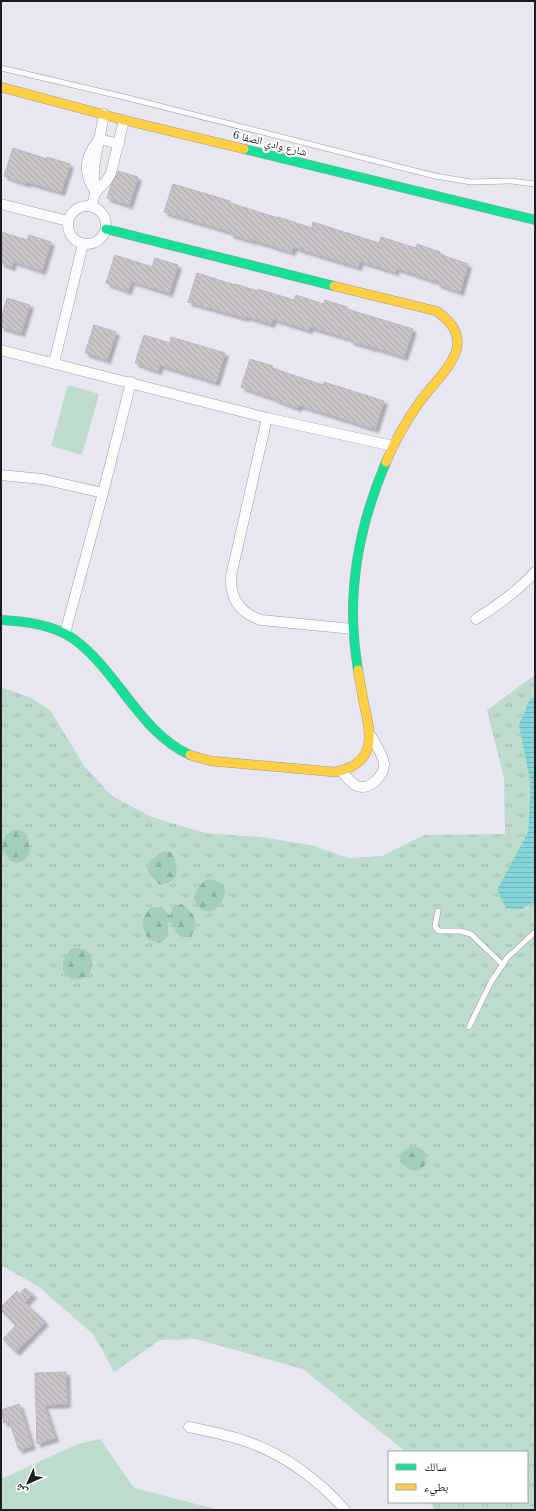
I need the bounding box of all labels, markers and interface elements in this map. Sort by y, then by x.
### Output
street label: شارع وادي الصفا 6 [231,127,308,161]
legend [388,1451,528,1503]
text: سالك [424,1459,446,1474]
north arrow [8,1463,48,1503]
text: بطيء [424,1479,448,1497]
text: ش [12,1480,31,1499]

